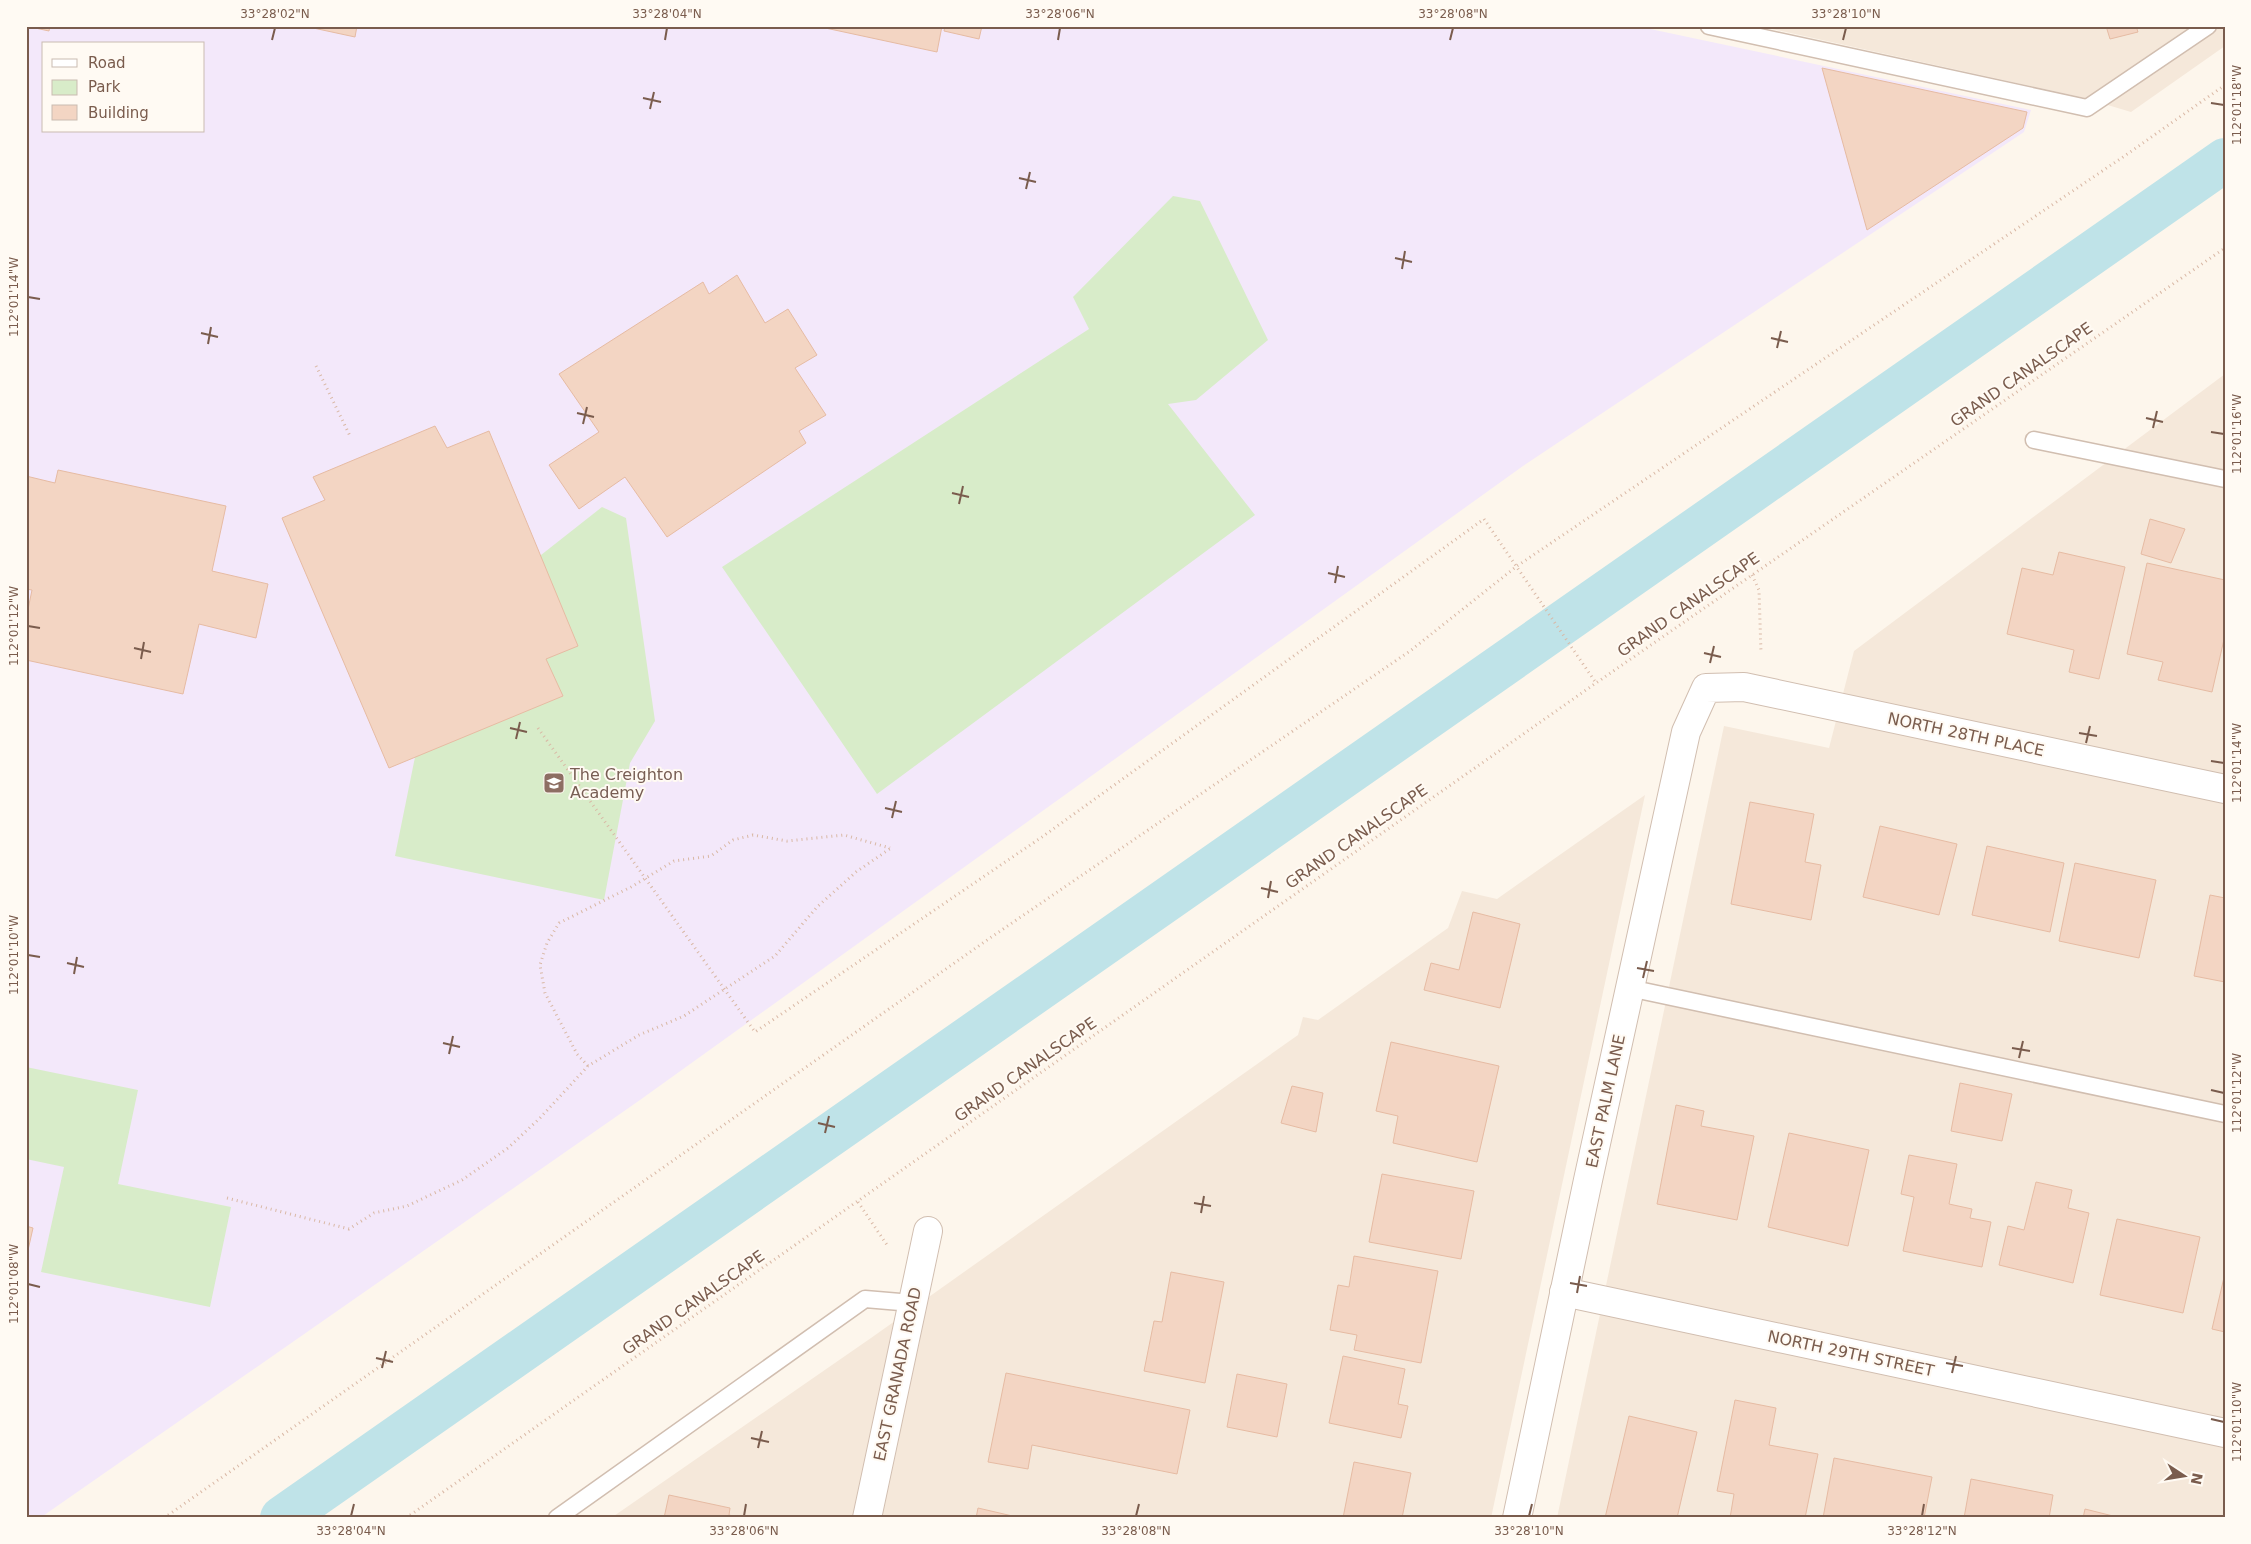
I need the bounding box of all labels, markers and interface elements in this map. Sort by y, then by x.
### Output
text: 33°28'02"N [240,7,310,21]
text: 33°28'04"N [632,7,702,21]
text: 33°28'06"N [1025,7,1095,21]
text: 33°28'08"N [1418,7,1488,21]
text: 33°28'10"N [1811,7,1881,21]
legend [42,42,205,132]
text: Road [88,54,126,72]
text: 112°01'18"W [2230,65,2244,145]
text: Park [88,78,121,96]
text: Building [88,104,149,122]
text: 112°01'14"W [7,257,21,337]
street label: GRAND CANALSCAPE [1947,318,2096,431]
text: 112°01'16"W [2230,394,2244,474]
street label: GRAND CANALSCAPE [1614,548,1763,661]
text: 112°01'12"W [7,586,21,666]
street label: NORTH 28TH PLACE [1886,709,2046,760]
text: 112°01'14"W [2230,723,2244,803]
place label: The Creighton Academy [569,765,683,802]
school or university icon: The Creighton Academy [542,771,566,795]
street label: GRAND CANALSCAPE [1282,780,1431,893]
text: 112°01'10"W [7,915,21,995]
street label: GRAND CANALSCAPE [951,1013,1100,1126]
street label: EAST PALM LANE [1582,1033,1629,1169]
text: 112°01'12"W [2230,1053,2244,1133]
text: 112°01'08"W [7,1244,21,1324]
street label: GRAND CANALSCAPE [619,1246,768,1359]
street label: EAST GRANADA ROAD [870,1285,925,1463]
street label: NORTH 29TH STREET [1766,1327,1936,1380]
text: 112°01'10"W [2230,1382,2244,1462]
north arrow [2158,1452,2208,1502]
text: N [2188,1471,2206,1486]
text: 33°28'04"N [316,1524,386,1538]
text: 33°28'06"N [709,1524,779,1538]
text: 33°28'08"N [1101,1524,1171,1538]
text: 33°28'10"N [1494,1524,1564,1538]
text: 33°28'12"N [1887,1524,1957,1538]

